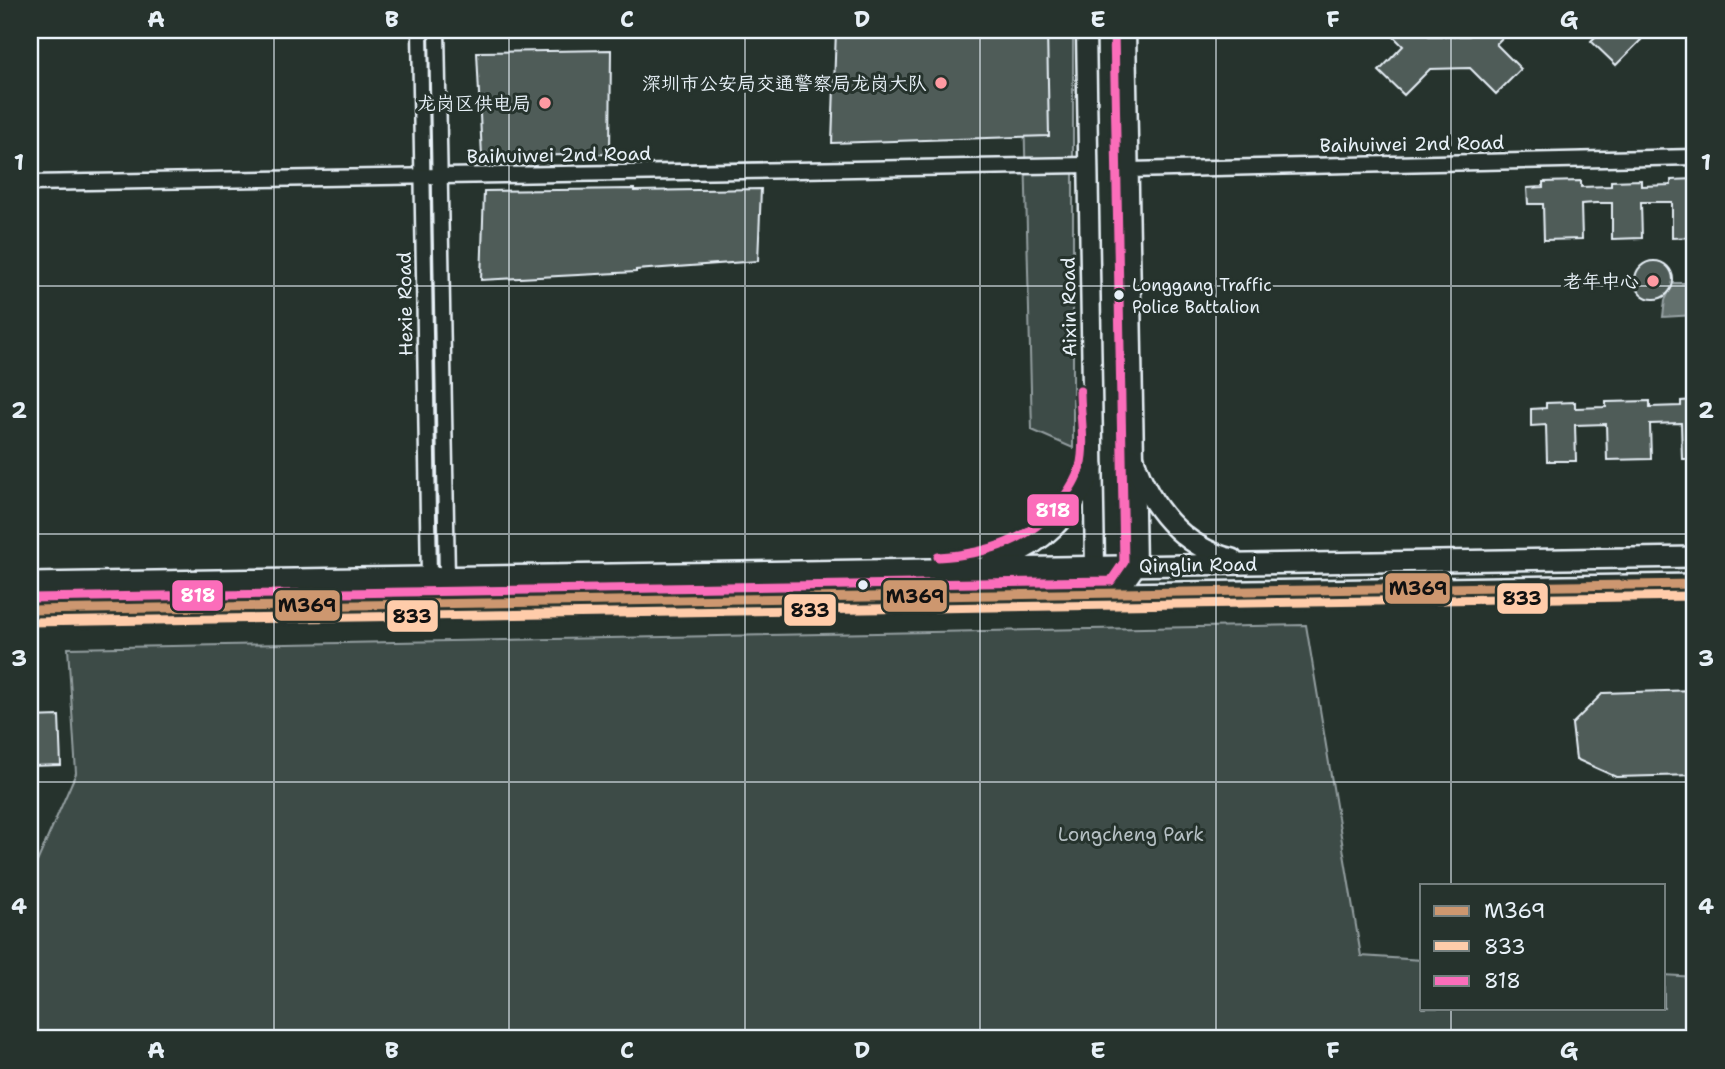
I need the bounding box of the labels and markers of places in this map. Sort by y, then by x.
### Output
place label: 深圳市公安局交通警察局龙岗大队 [642,71,927,96]
marker: 深圳市公安局交通警察局龙岗大队 [933,75,949,91]
place label: 龙岗区供电局 [417,91,531,116]
marker: 龙岗区供电局 [537,95,553,111]
place label: 老年中心 [1563,269,1639,294]
marker: 老年中心 [1645,273,1661,289]
place label: Longgang Traffic Police Battalion [1132,274,1272,318]
marker: Longgang Traffic Police Battalion [1112,288,1126,302]
unlabelled marker [856,578,870,592]

